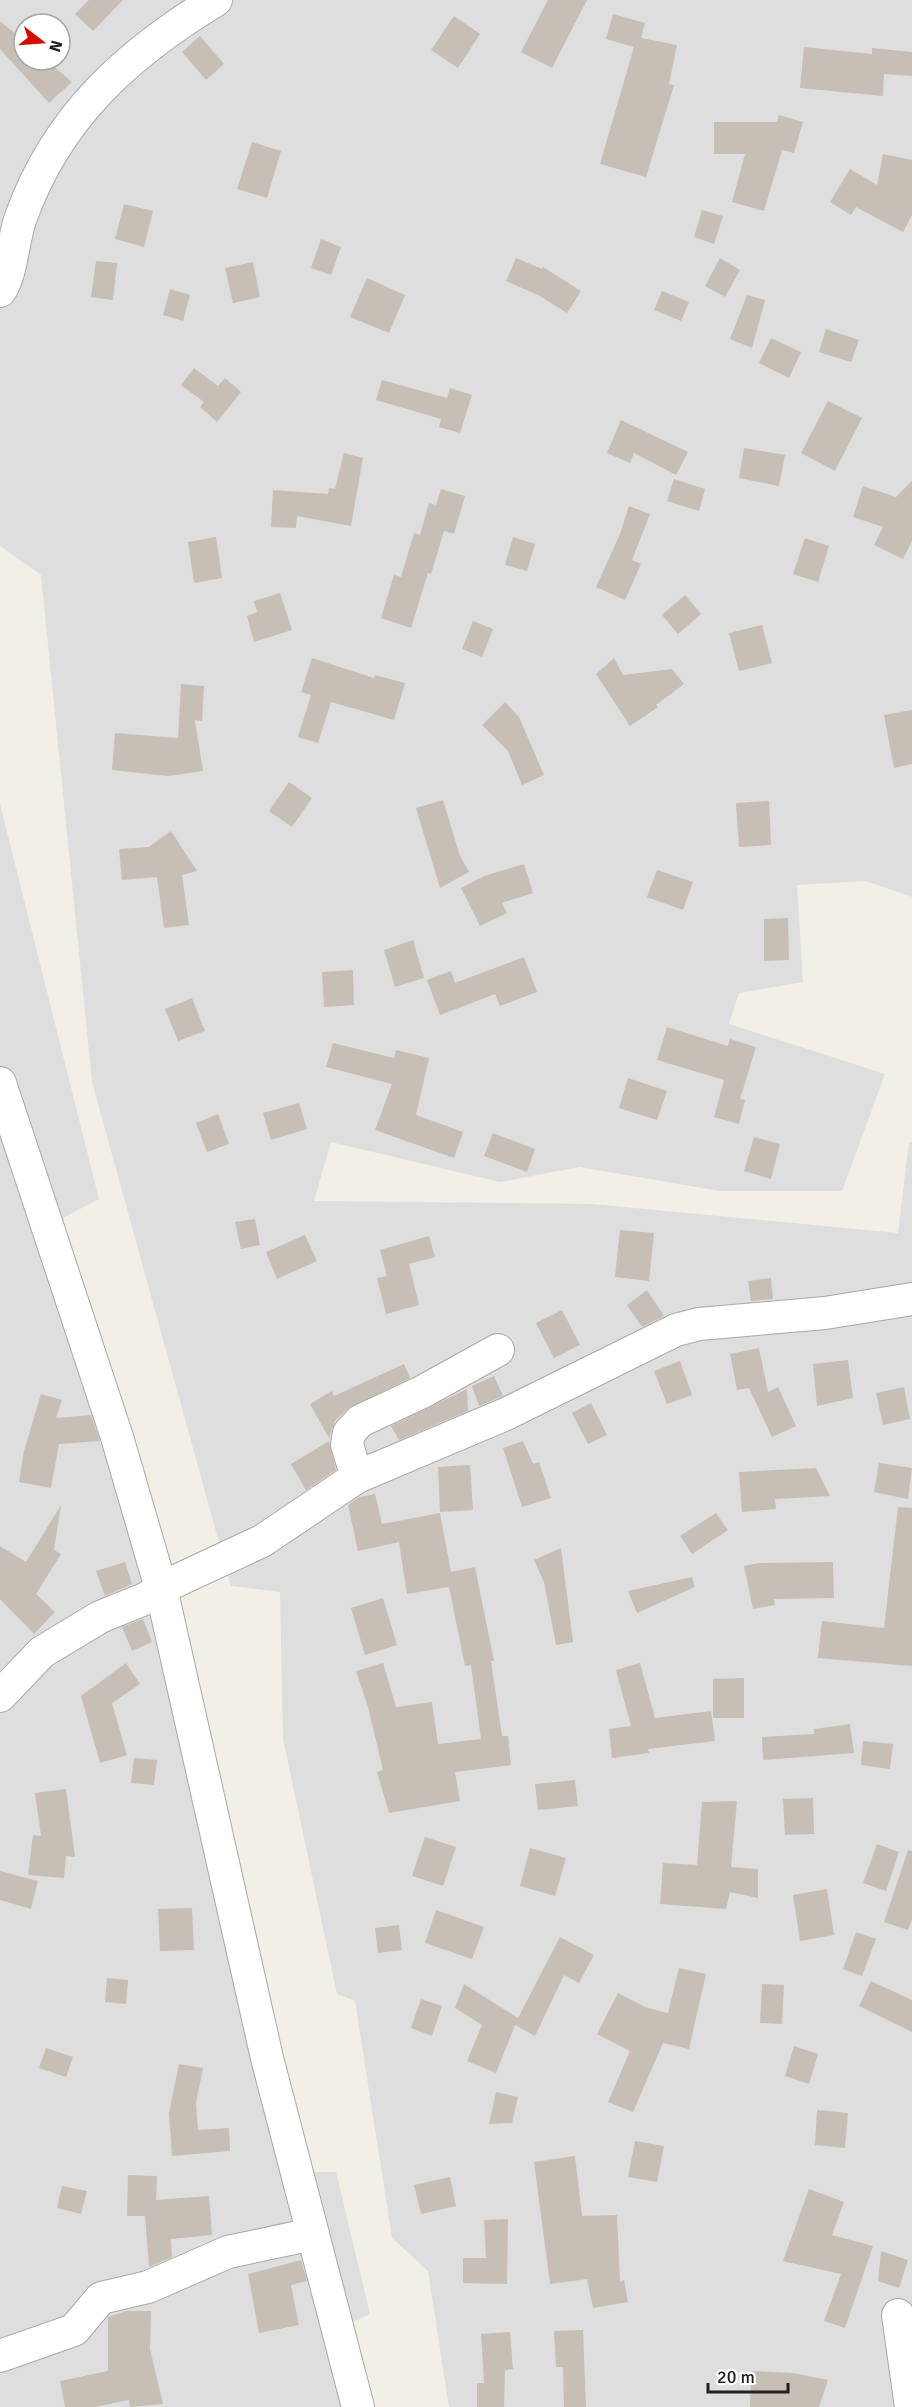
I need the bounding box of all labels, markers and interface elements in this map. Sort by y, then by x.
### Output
north arrow [12,12,72,72]
text: N [44,38,67,54]
scale bar [708,2356,788,2394]
text: 20 m [717,2366,755,2388]

